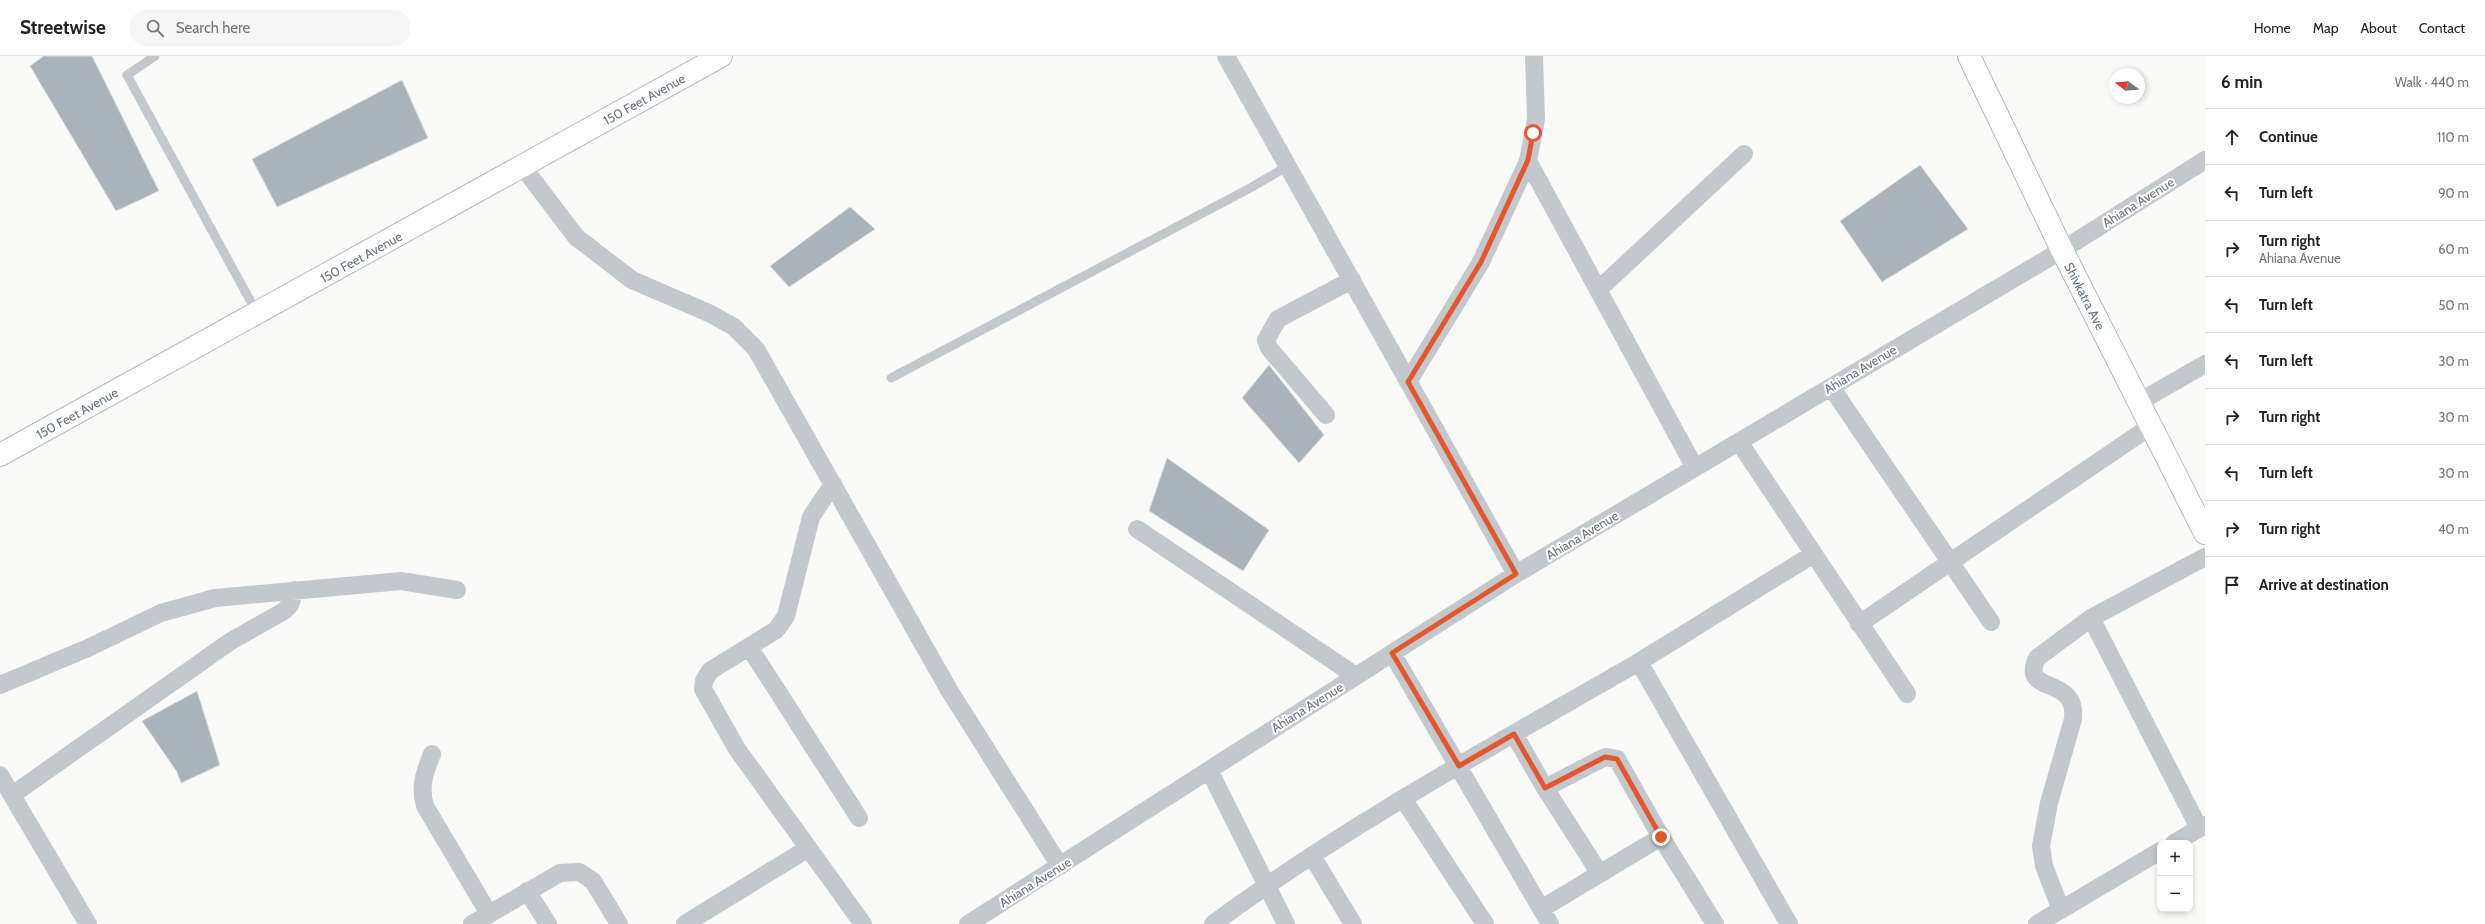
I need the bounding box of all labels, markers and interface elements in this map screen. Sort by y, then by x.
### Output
search box [130,10,410,46]
text: Streetwise [20,16,106,39]
icon: search [144,17,166,39]
text: Search here [176,19,250,37]
text: Home [2254,19,2291,37]
text: Map [2313,19,2338,37]
text: About [2360,19,2397,37]
text: Contact [2419,19,2465,37]
north arrow [2109,68,2145,104]
street label: 150 Feet Avenue [600,70,688,128]
text: 6 min [2221,72,2263,92]
text: Walk · 440 m [2395,74,2469,90]
route start [1524,124,1542,142]
icon: ahead [2221,126,2243,148]
text: Continue [2259,128,2318,146]
text: 110 m [2437,129,2469,145]
street label: Ahiana Avenue [2099,173,2177,230]
icon: left [2221,182,2243,204]
text: Turn left [2259,184,2313,202]
text: 90 m [2438,185,2469,201]
street label: 150 Feet Avenue [317,228,405,286]
text: Turn right [2259,232,2320,250]
icon: right [2221,238,2243,260]
text: 60 m [2438,241,2469,257]
text: Ahiana Avenue [2259,250,2341,266]
street label: Shivkatra Ave [2061,260,2109,333]
icon: left [2221,294,2243,316]
text: Turn left [2259,296,2313,314]
text: 50 m [2439,297,2469,313]
street label: Ahiana Avenue [1821,341,1899,397]
icon: left [2221,350,2243,372]
text: Turn left [2259,352,2313,370]
text: 30 m [2439,353,2469,369]
street label: 150 Feet Avenue [33,384,121,442]
icon: right [2221,406,2243,428]
text: Turn right [2259,408,2320,426]
text: 30 m [2439,409,2469,425]
icon: left [2221,462,2243,484]
text: Turn left [2259,464,2313,482]
text: 30 m [2439,465,2469,481]
street label: Ahiana Avenue [1543,507,1621,563]
icon: right [2221,518,2243,540]
text: Turn right [2259,520,2320,538]
text: 40 m [2438,521,2469,537]
icon: arrive [2221,574,2243,596]
text: Arrive at destination [2259,576,2389,594]
street label: Ahiana Avenue [1268,678,1346,735]
route end [1652,828,1670,846]
map controls [2157,840,2193,912]
button: + [2157,840,2193,876]
street label: Ahiana Avenue [996,853,1074,910]
button: − [2157,876,2193,912]

